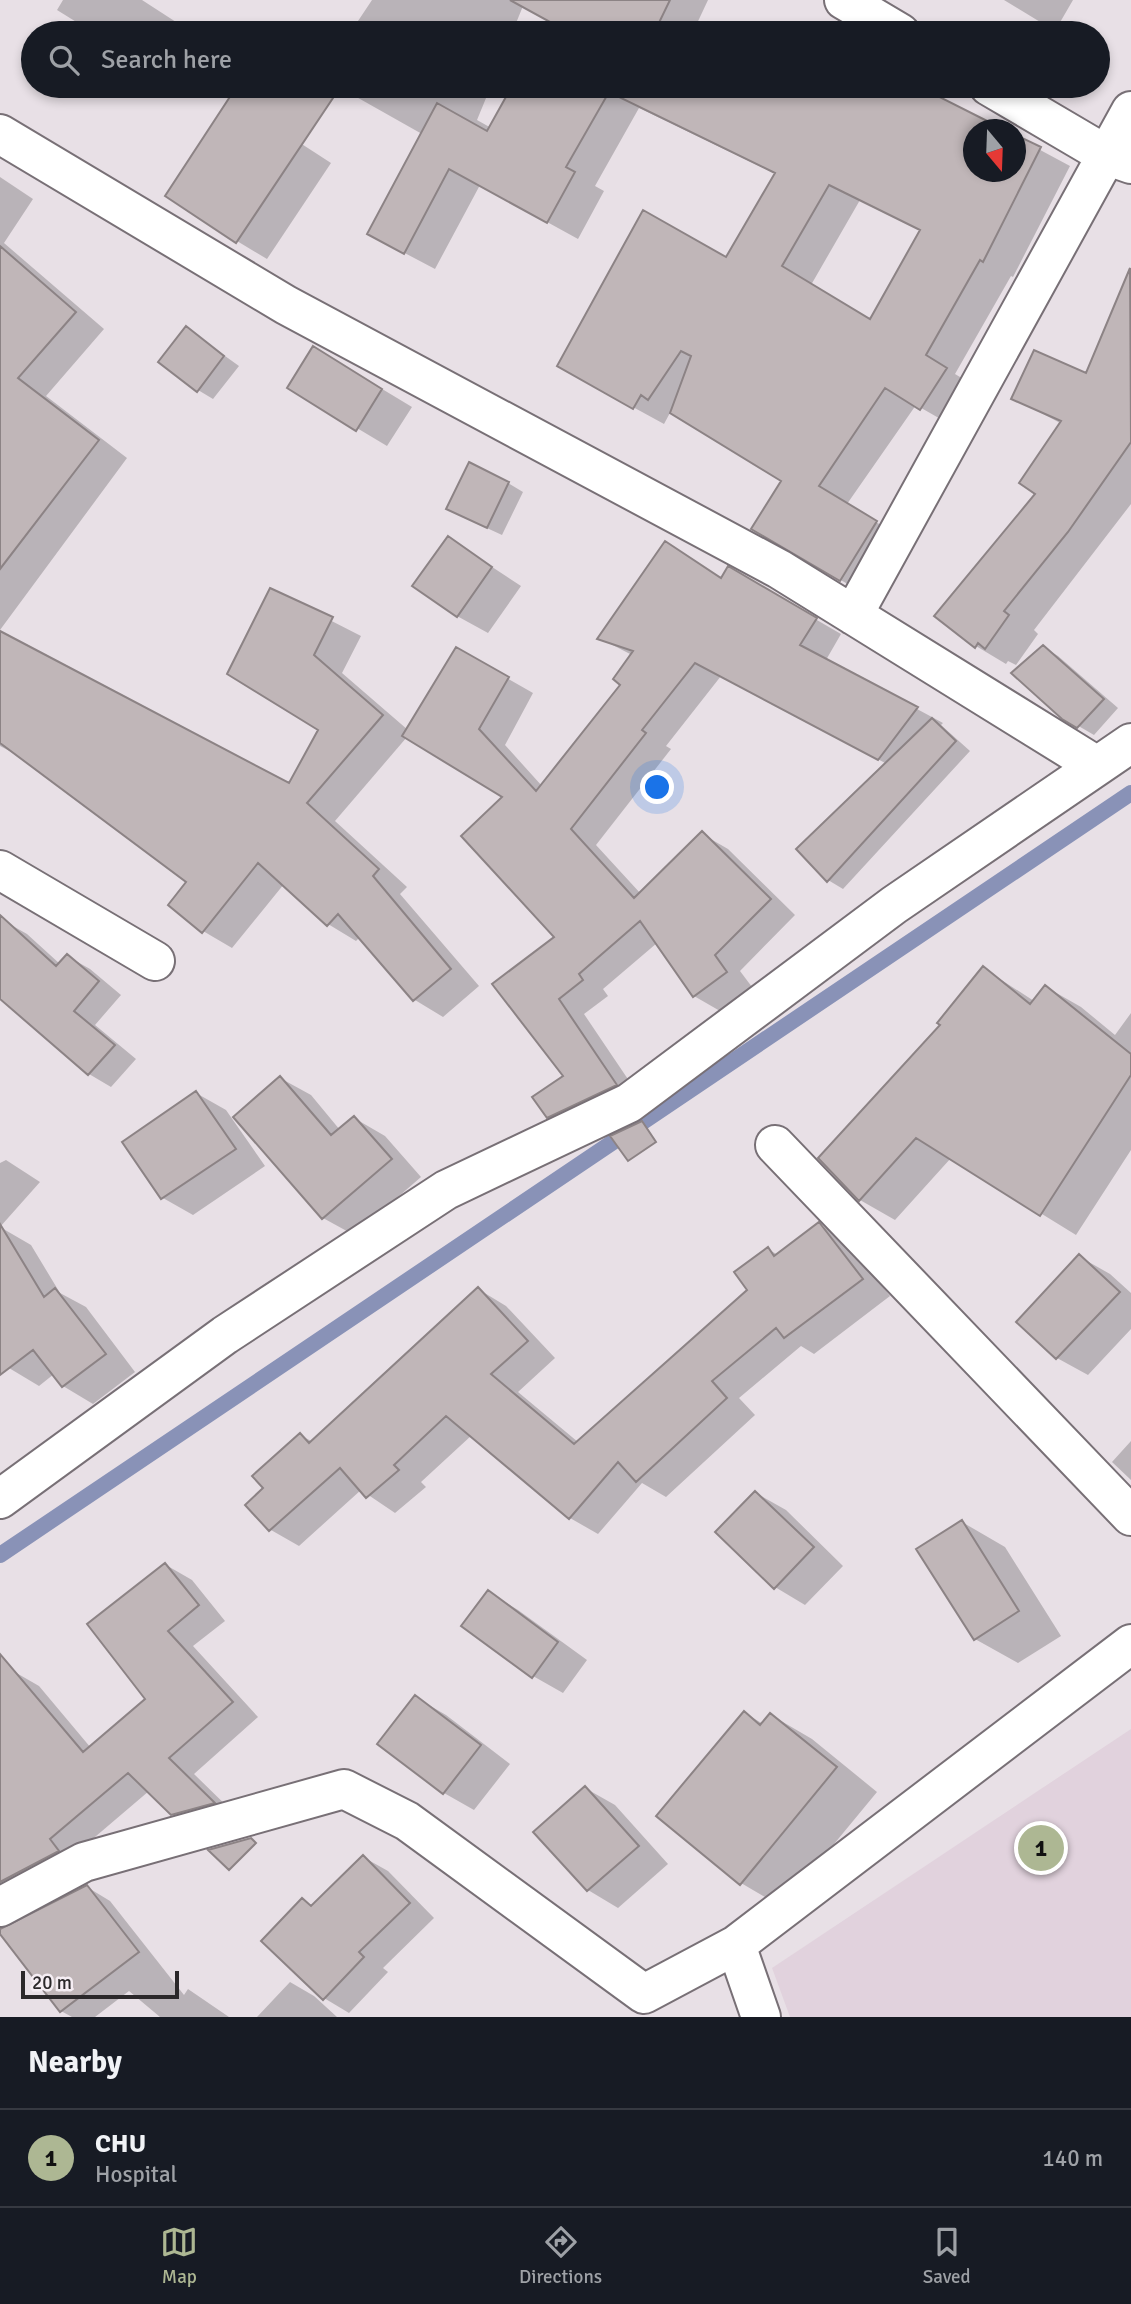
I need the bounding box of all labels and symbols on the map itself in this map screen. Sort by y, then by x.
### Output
north arrow [963,119,1026,182]
your location [640,770,674,804]
pin: 1 [1018,1822,1064,1874]
scale bar [21,1968,178,2000]

